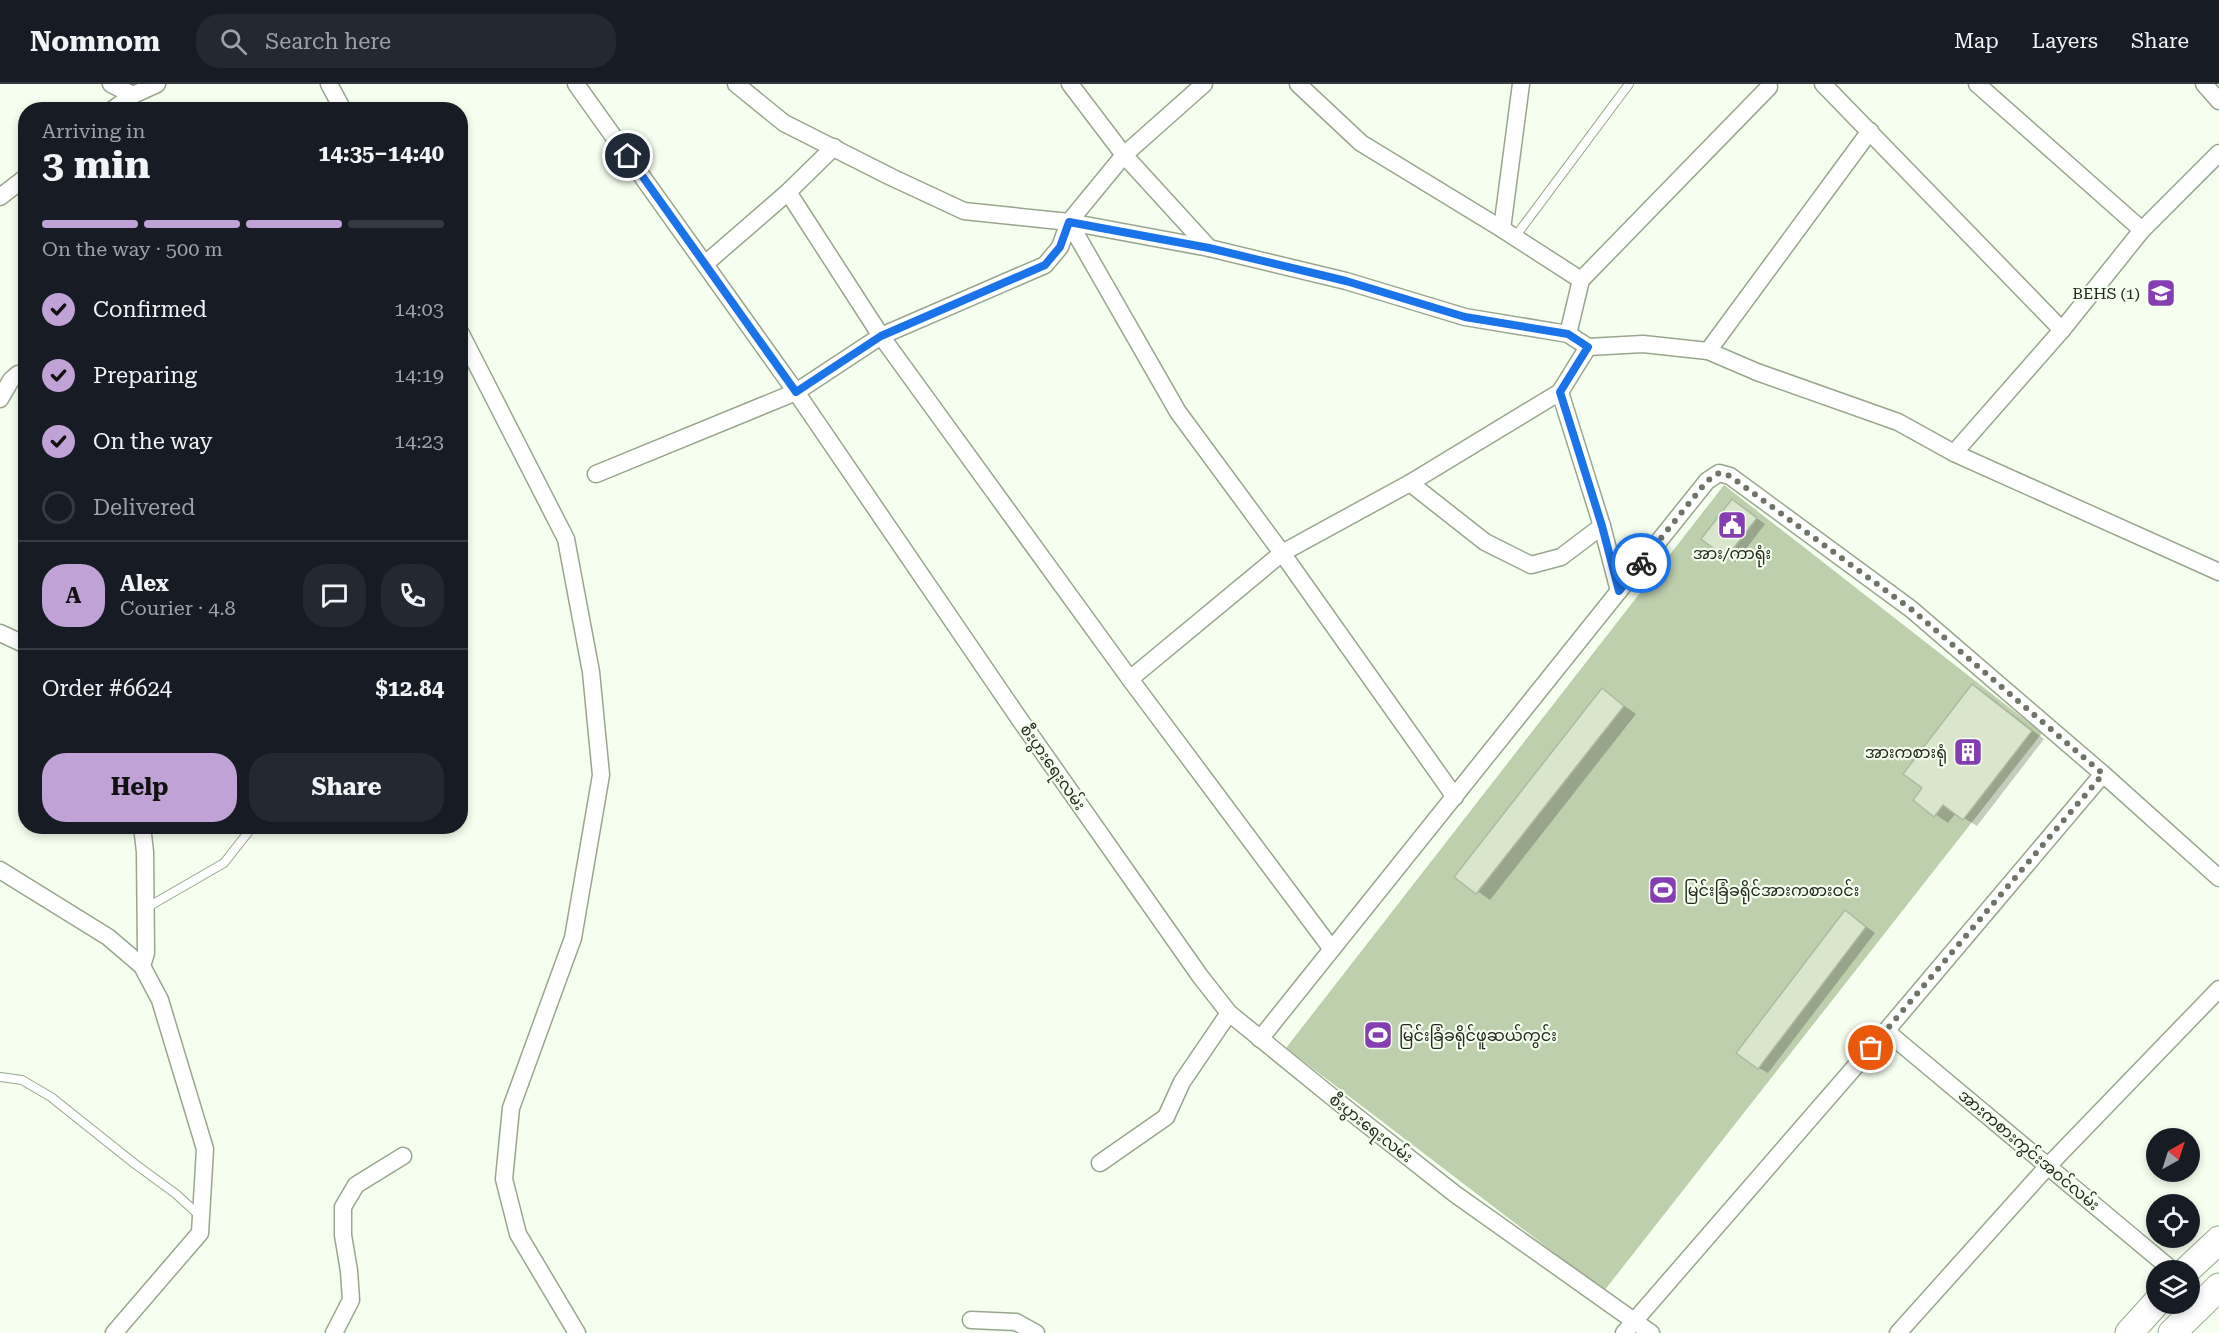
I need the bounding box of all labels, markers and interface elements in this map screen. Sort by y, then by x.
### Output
search box [196,14,616,68]
text: Nomnom [30,25,160,58]
icon: search [217,25,250,58]
text: Search here [265,29,391,54]
text: Map [1954,29,1999,53]
text: Layers [2032,29,2098,53]
text: Share [2131,29,2189,53]
text: Arriving in [42,119,145,143]
pin [602,130,653,181]
icon: home [611,139,644,172]
text: 14:35–14:40 [318,141,444,166]
text: 3 min [42,142,150,188]
text: On the way · 500 m [42,237,223,261]
school or university icon: BEHS (1) [2145,277,2177,309]
place label: BEHS (1) [2072,284,2140,303]
icon: check [42,293,75,326]
text: Confirmed [93,297,207,322]
text: 14:03 [394,297,444,321]
icon: check [42,359,75,392]
text: Preparing [93,363,197,388]
text: 14:19 [394,363,444,387]
icon: check [42,425,75,458]
text: On the way [93,429,213,454]
text: 14:23 [394,429,444,453]
text: Delivered [93,495,195,520]
public building icon: အား/ကာရုံး [1716,509,1748,541]
courier [1611,533,1671,593]
place label: အား/ကာရုံး [1693,544,1771,568]
icon: bike [1625,547,1658,580]
button: chat [303,564,366,627]
button: phone [381,564,444,627]
text: Alex [120,571,169,596]
text: A [66,583,81,608]
text: Courier · 4.8 [120,596,236,620]
text: Order #6624 [42,676,172,701]
text: $12.84 [375,676,444,701]
street label: စီးပွားရေးလမ်း [1013,719,1091,816]
building icon: အားကစားရုံ [1952,736,1984,768]
place label: အားကစားရုံ [1865,743,1947,767]
button: Help [42,753,237,822]
button: Share [249,753,444,822]
sports icon: မြင်းခြံခရိုင်အားကစားဝင်း [1647,874,1679,906]
place label: မြင်းခြံခရိုင်အားကစားဝင်း [1684,879,1859,905]
sports icon: မြင်းခြံခရိုင်ဖူဆယ်ကွင်း [1362,1019,1394,1051]
pin [1845,1022,1896,1073]
place label: မြင်းခြံခရိုင်ဖူဆယ်ကွင်း [1399,1024,1557,1050]
icon: bag [1854,1031,1887,1064]
street label: အားကစားကွင်းအဝင်လမ်း [1952,1084,2105,1218]
street label: စီးပွားရေးလမ်း [1323,1088,1418,1170]
north arrow [2146,1128,2200,1182]
map controls [2146,1128,2200,1314]
button: locate [2146,1194,2200,1248]
button: layers [2146,1260,2200,1314]

